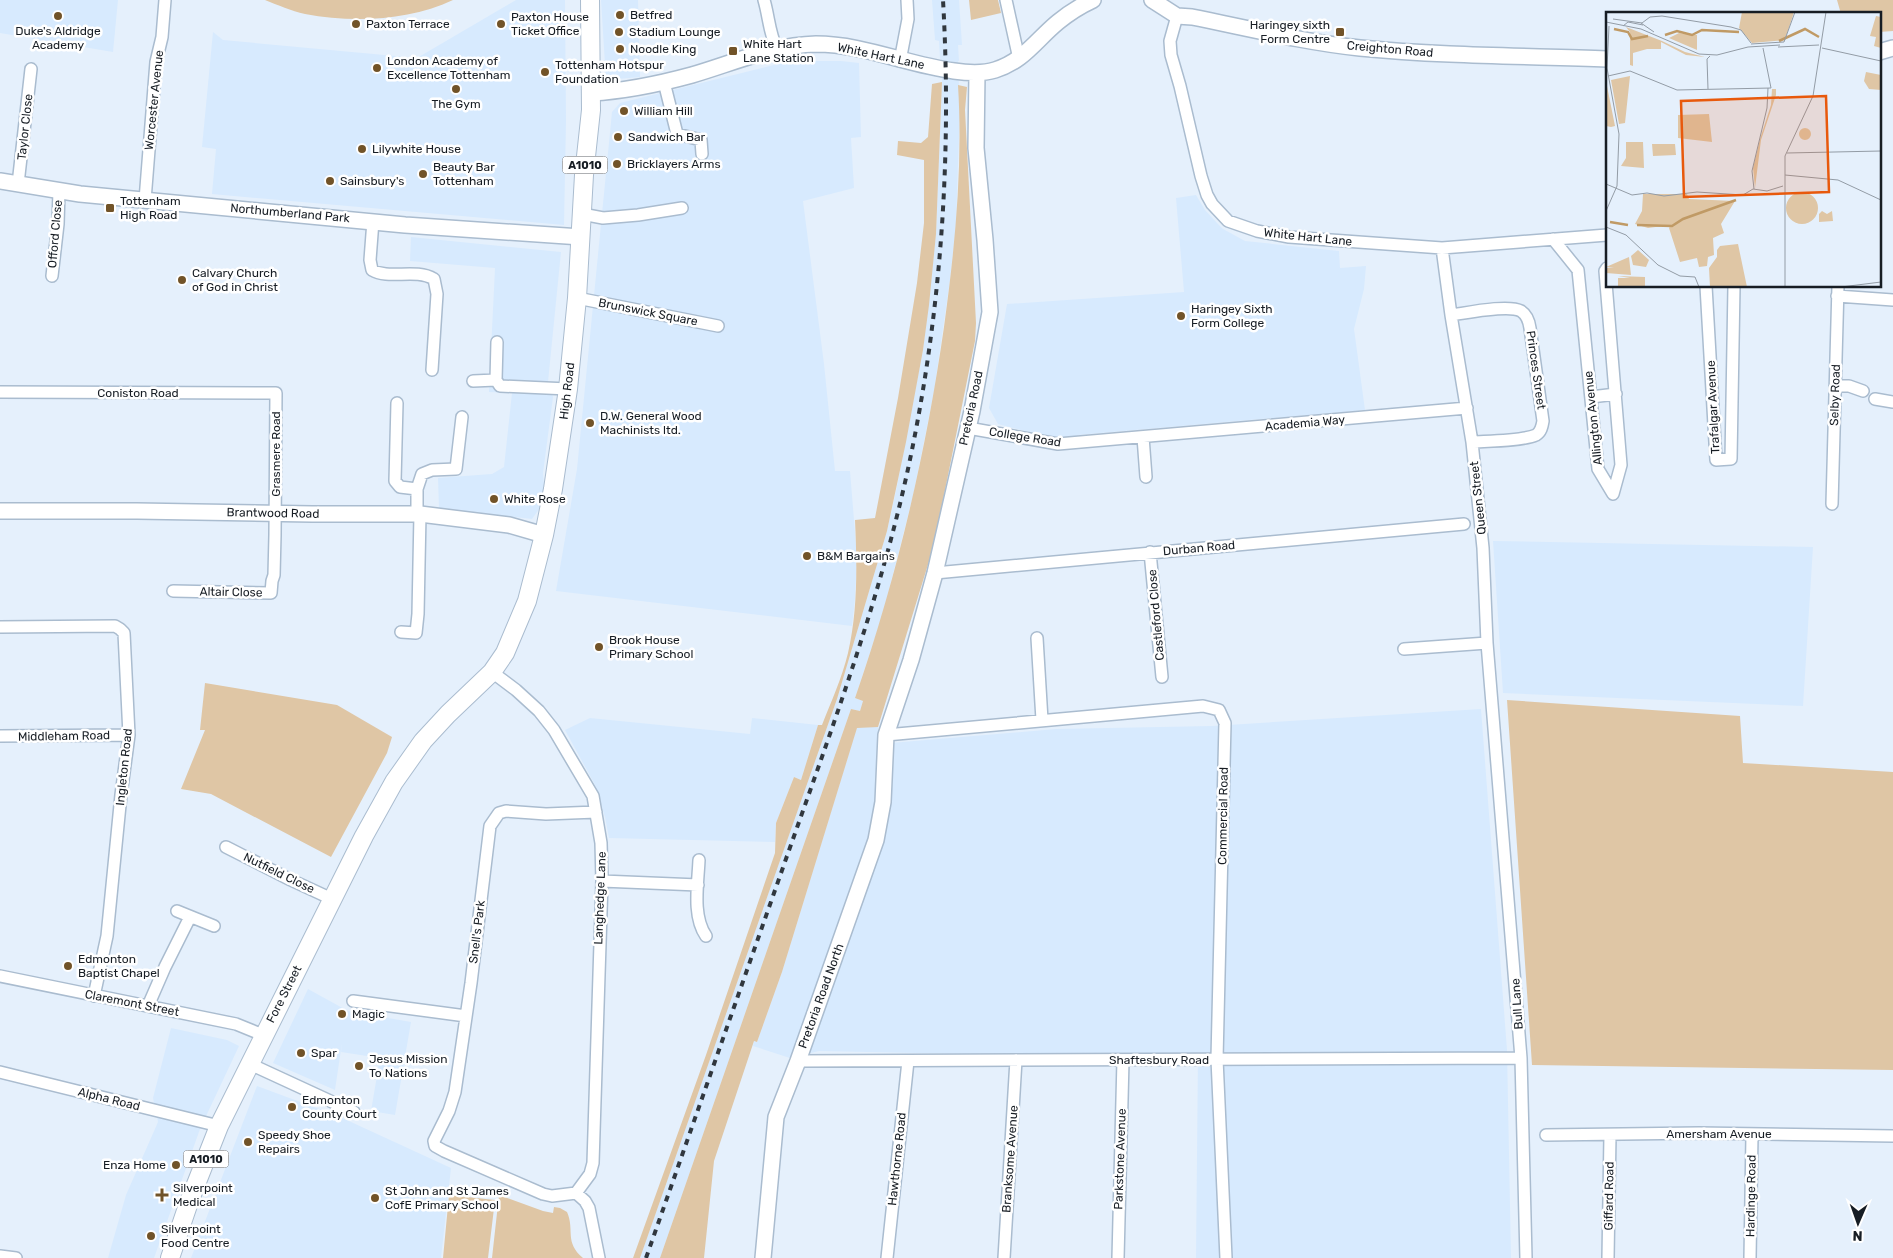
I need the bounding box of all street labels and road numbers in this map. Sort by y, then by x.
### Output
street label: Creighton Road [1346,38,1434,60]
street label: White Hart Lane [836,40,926,72]
street label: Worcester Avenue [142,49,166,151]
street label: Taylor Close [15,93,35,161]
road number: A1010 [562,156,608,174]
street label: Offord Close [45,199,65,269]
street label: Northumberland Park [230,201,351,225]
street label: White Hart Lane [1263,225,1353,249]
street label: Brunswick Square [597,296,699,329]
street label: Princes Street [1524,330,1549,411]
street label: Trafalgar Avenue [1704,360,1722,454]
street label: High Road [557,362,577,420]
street label: Selby Road [1827,364,1843,426]
street label: Pretoria Road [956,369,986,447]
street label: Allington Avenue [1581,370,1605,466]
street label: Coniston Road [97,386,179,400]
street label: Grasmere Road [269,411,283,497]
street label: Academia Way [1264,412,1346,433]
street label: College Road [988,424,1062,450]
street label: Queen Street [1467,460,1489,535]
street label: Brantwood Road [227,505,319,521]
street label: Durban Road [1162,538,1236,558]
street label: Castleford Close [1145,569,1167,661]
street label: Altair Close [199,584,263,600]
street label: Middleham Road [18,728,110,744]
street label: Ingleton Road [113,728,135,806]
street label: Commercial Road [1215,767,1231,865]
street label: Nutfield Close [241,850,317,896]
street label: Langhedge Lane [591,851,609,945]
street label: Snell's Park [466,899,488,964]
street label: Pretoria Road North [796,942,846,1050]
street label: Fore Street [264,963,305,1025]
street label: Bull Lane [1508,978,1526,1030]
street label: Claremont Street [84,987,181,1019]
street label: Shaftesbury Road [1109,1053,1209,1067]
street label: Alpha Road [77,1085,141,1113]
street label: Branksome Avenue [999,1105,1021,1213]
street label: Parkstone Avenue [1111,1108,1129,1210]
street label: Hawthorne Road [885,1112,909,1206]
street label: Amersham Avenue [1666,1127,1772,1141]
road number: A1010 [184,1150,228,1168]
street label: Hardinge Road [1743,1155,1759,1237]
street label: Giffard Road [1601,1161,1617,1231]

